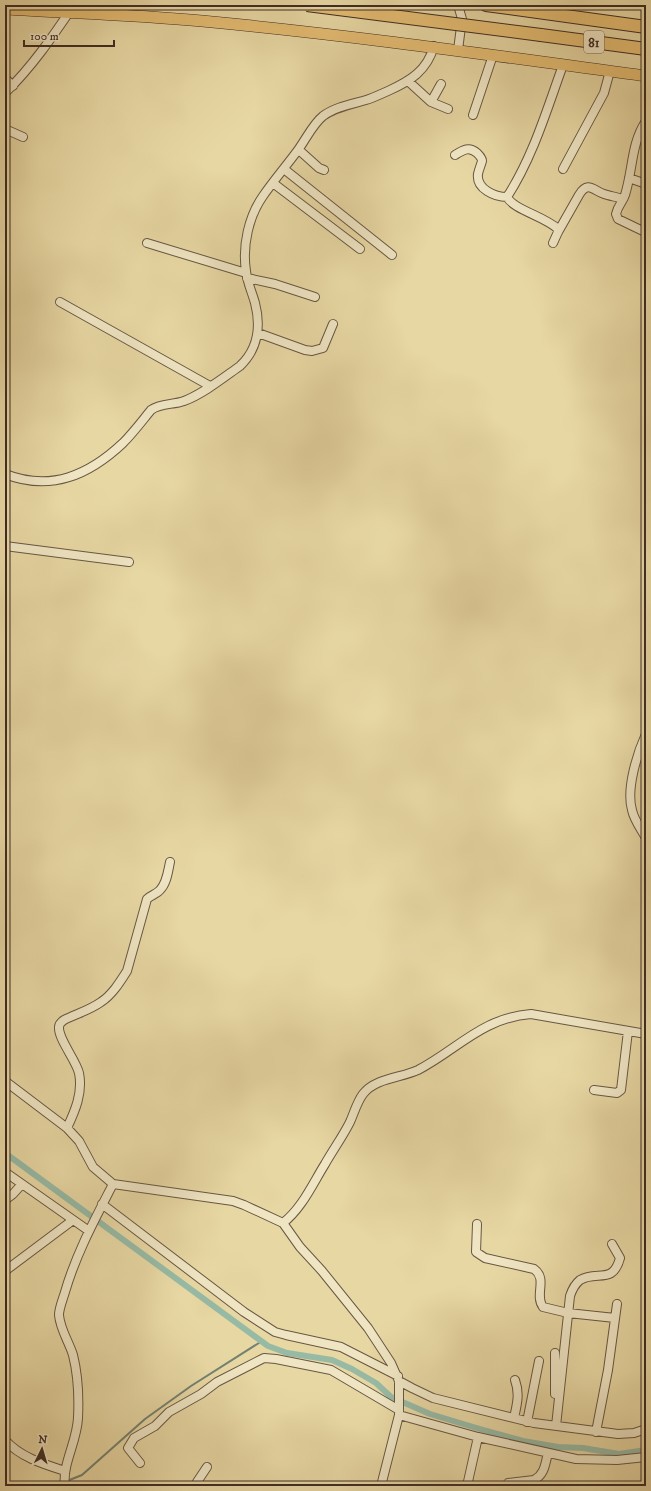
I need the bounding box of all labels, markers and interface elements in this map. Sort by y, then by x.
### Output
scale bar [24,22,114,48]
text: 100 m [30,29,59,44]
road number: 81 [584,31,604,53]
north arrow [22,1429,62,1469]
text: N [38,1433,48,1447]

